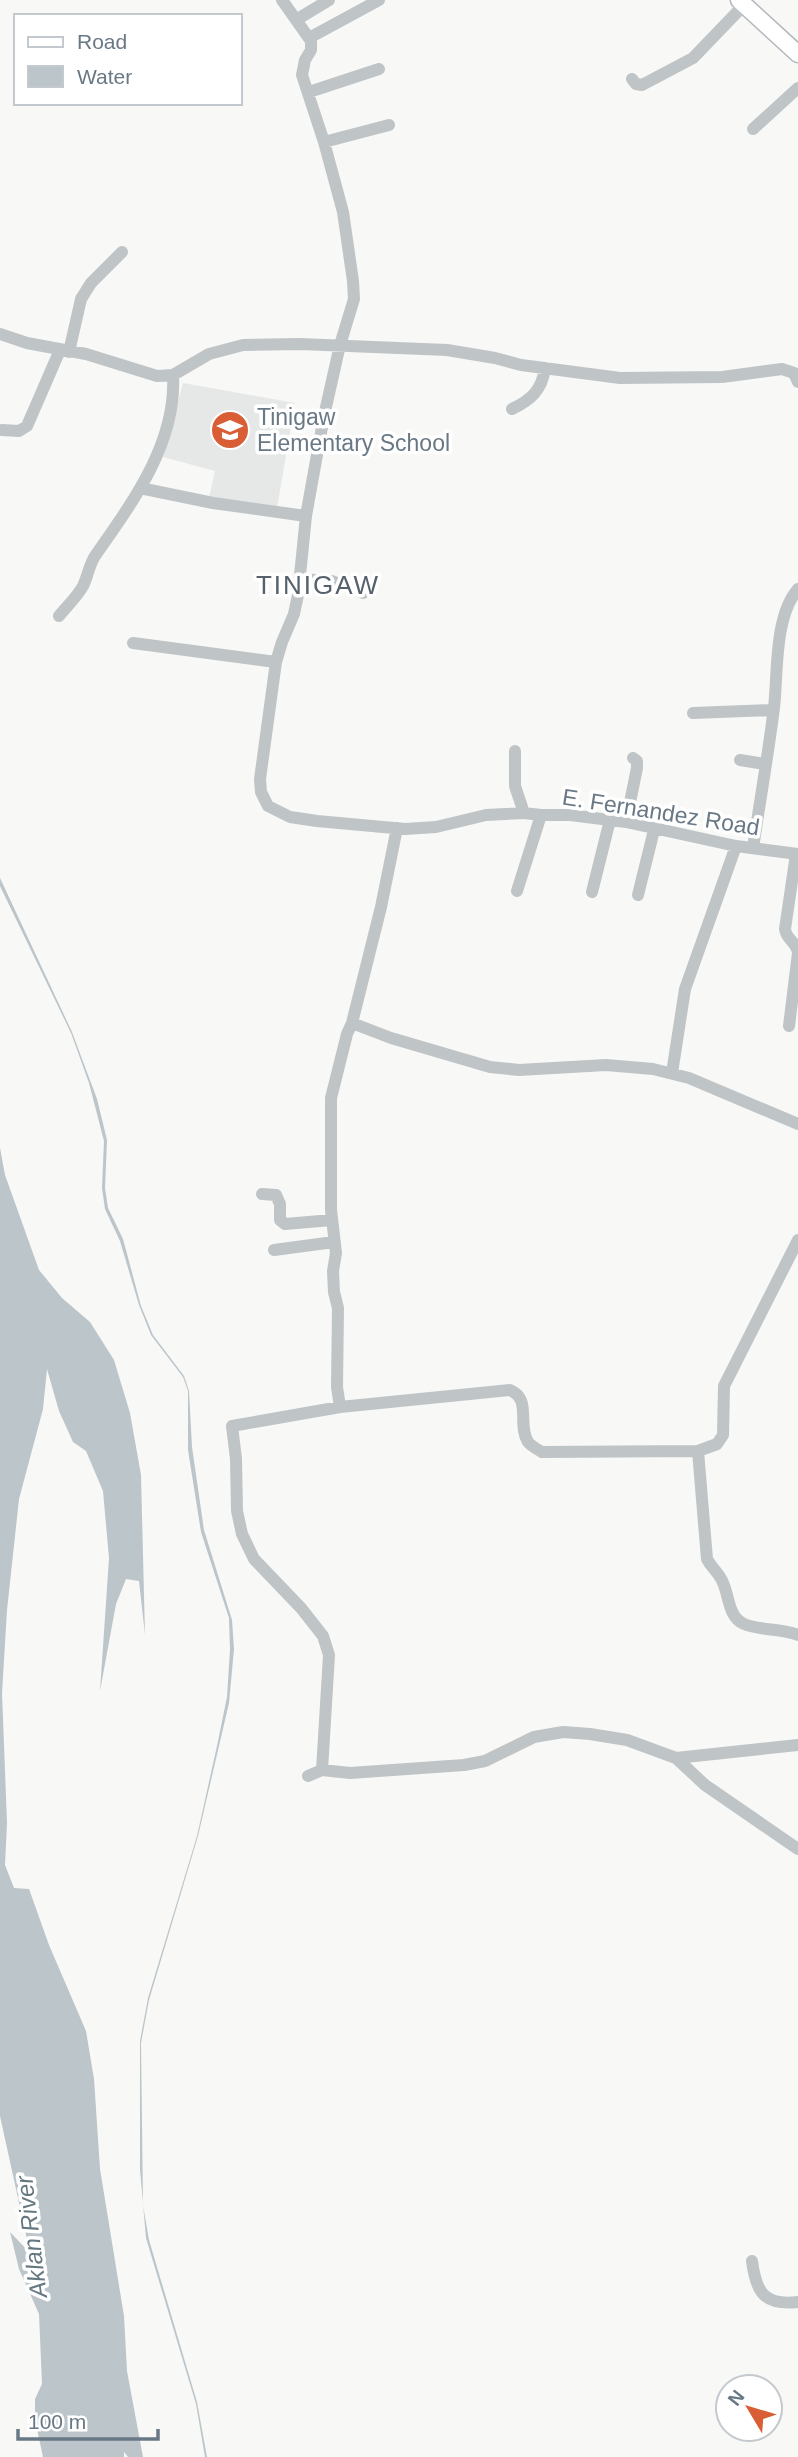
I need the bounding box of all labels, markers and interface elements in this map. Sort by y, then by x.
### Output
legend [14,14,242,105]
text: Road [77,30,127,53]
text: Water [77,65,132,88]
place label: Tinigaw Elementary School [257,404,450,456]
school or university icon: Tinigaw Elementary School [209,409,251,451]
district label: TINIGAW [256,570,380,600]
street label: E. Fernandez Road [560,784,762,840]
water label: Aklan River [10,2173,52,2302]
north arrow [714,2373,784,2443]
text: N [723,2386,748,2410]
scale bar [18,2398,158,2442]
text: 100 m [28,2410,86,2433]

